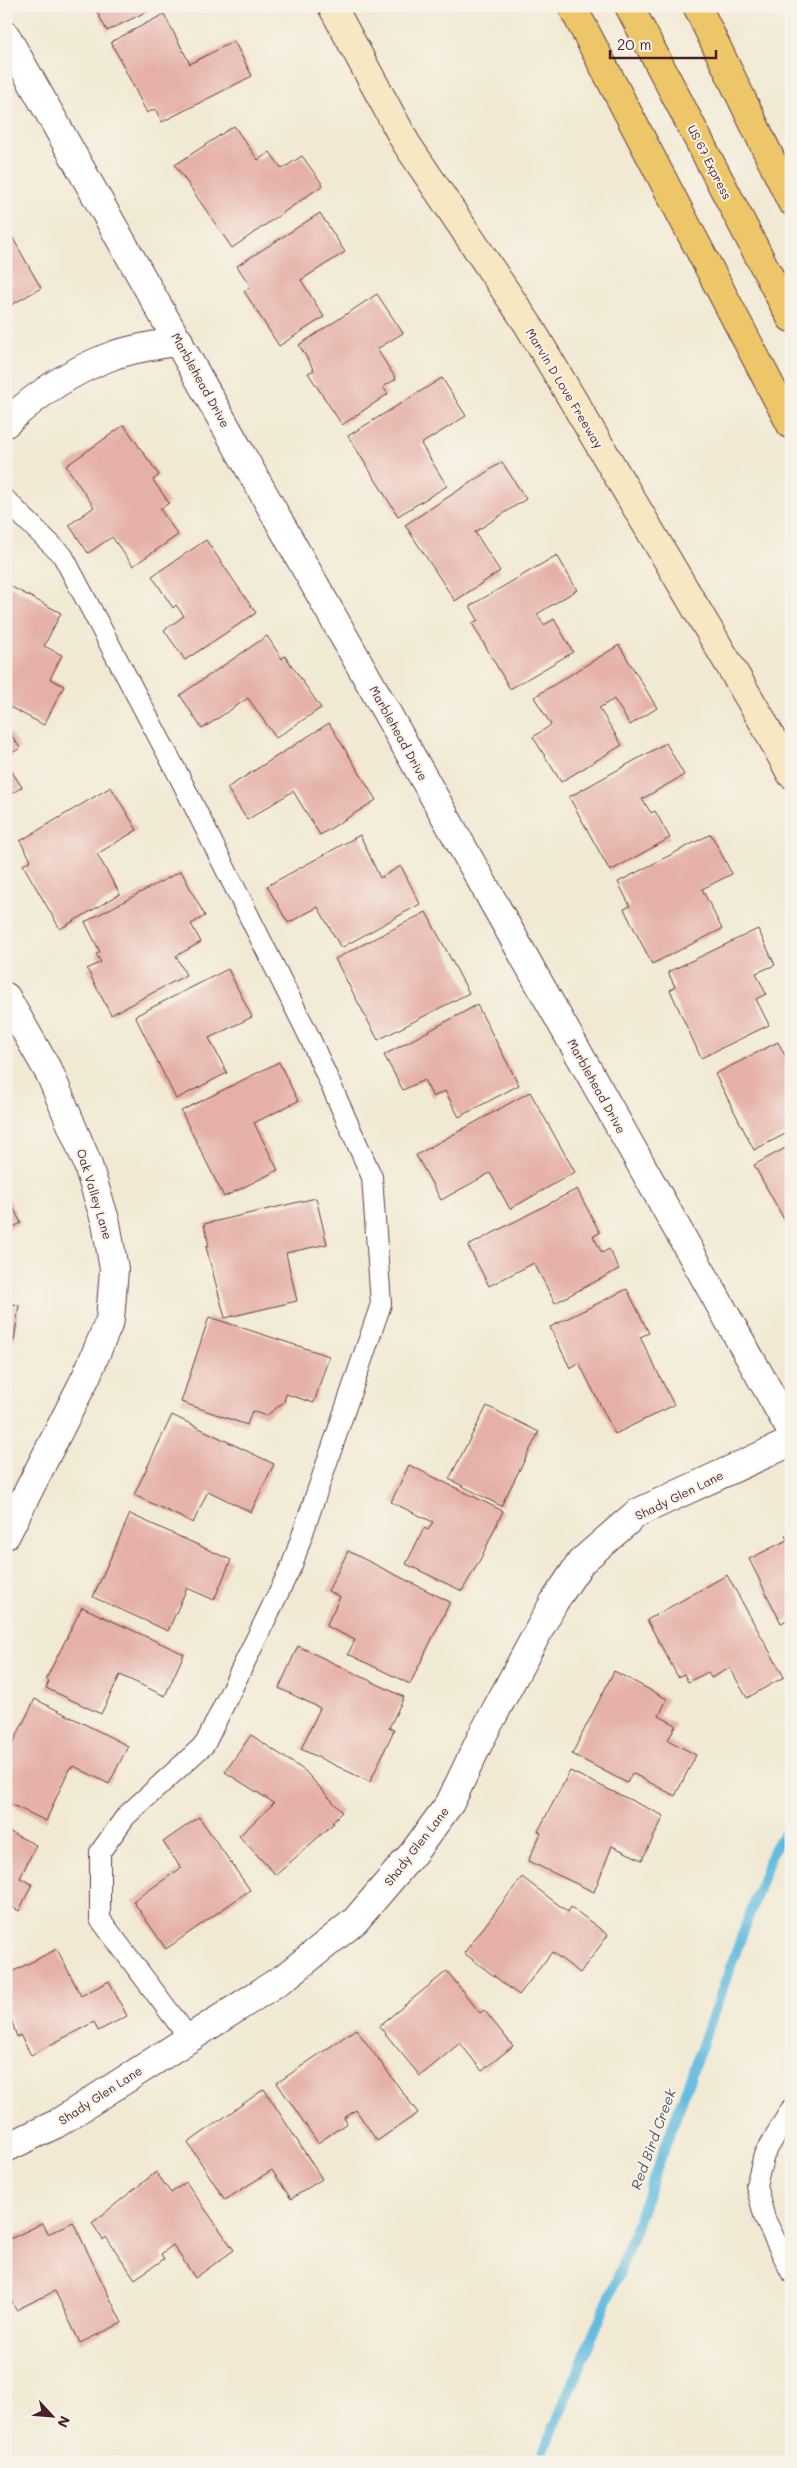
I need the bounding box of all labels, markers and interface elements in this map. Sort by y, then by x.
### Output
scale bar [610,28,716,60]
text: 20 m [617,34,651,54]
street label: US 67 Express [684,122,736,202]
street label: Marvin D Love Freeway [523,325,607,451]
street label: Marblehead Drive [168,330,234,430]
street label: Marblehead Drive [366,683,432,783]
street label: Marblehead Drive [564,1036,630,1136]
street label: Oak Valley Lane [74,1147,116,1241]
street label: Shady Glen Lane [632,1467,726,1523]
street label: Shady Glen Lane [380,1803,452,1889]
street label: Shady Glen Lane [55,2062,145,2128]
water label: Red Bird Creek [626,2085,680,2192]
north arrow [28,2390,78,2440]
text: N [53,2413,75,2431]

